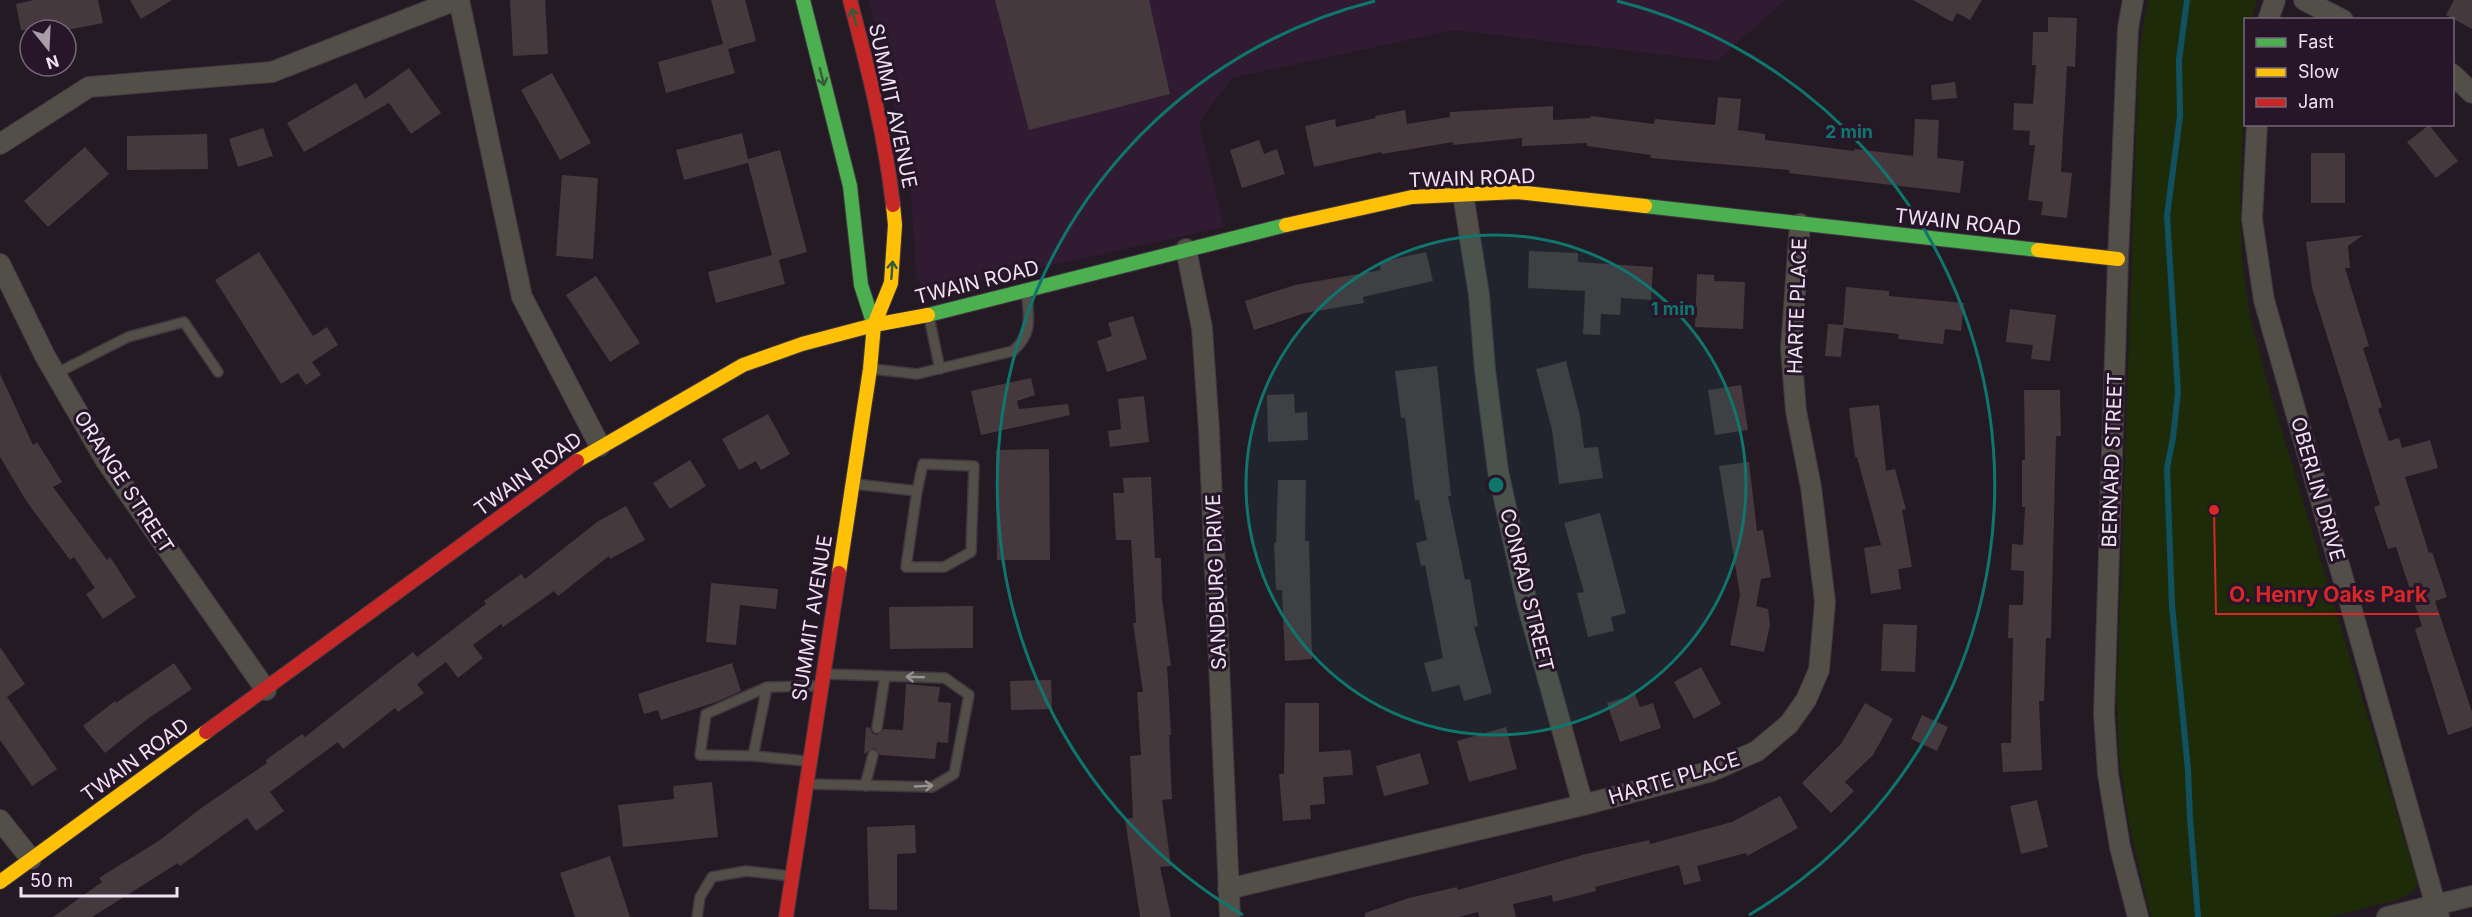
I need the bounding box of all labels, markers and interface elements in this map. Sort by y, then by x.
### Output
one-way arrow [848,7,859,26]
north arrow [18,18,78,78]
legend [2244,18,2454,126]
street label: SUMMIT AVENUE [864,21,922,191]
text: Fast [2298,31,2334,52]
text: N [44,51,62,74]
text: Slow [2298,61,2339,82]
one-way arrow [817,67,829,86]
text: Jam [2298,91,2334,112]
text: 2 min [1825,121,1873,142]
street label: TWAIN ROAD [1408,164,1536,192]
street label: TWAIN ROAD [1894,203,2022,241]
street label: HARTE PLACE [1783,238,1811,374]
street label: TWAIN ROAD [912,255,1042,309]
one-way arrow [887,261,898,280]
text: 1 min [1651,298,1695,319]
street label: BERNARD STREET [2097,372,2127,548]
street label: ORANGE STREET [69,406,179,558]
street label: OBERLIN DRIVE [2286,414,2350,564]
street label: TWAIN ROAD [470,427,586,521]
centre of rings [1486,475,1506,495]
street label: SANDBURG DRIVE [1201,494,1231,670]
street label: CONRAD STREET [1495,506,1559,674]
street label: SUMMIT AVENUE [787,533,837,703]
callout: O. Henry Oaks Park [2216,575,2439,614]
text: O. Henry Oaks Park [2229,582,2428,607]
one-way arrow [905,671,925,682]
street label: TWAIN ROAD [77,713,193,807]
street label: HARTE PLACE [1606,747,1742,809]
one-way arrow [914,780,934,791]
scale bar [21,860,177,898]
text: 50 m [30,870,73,891]

